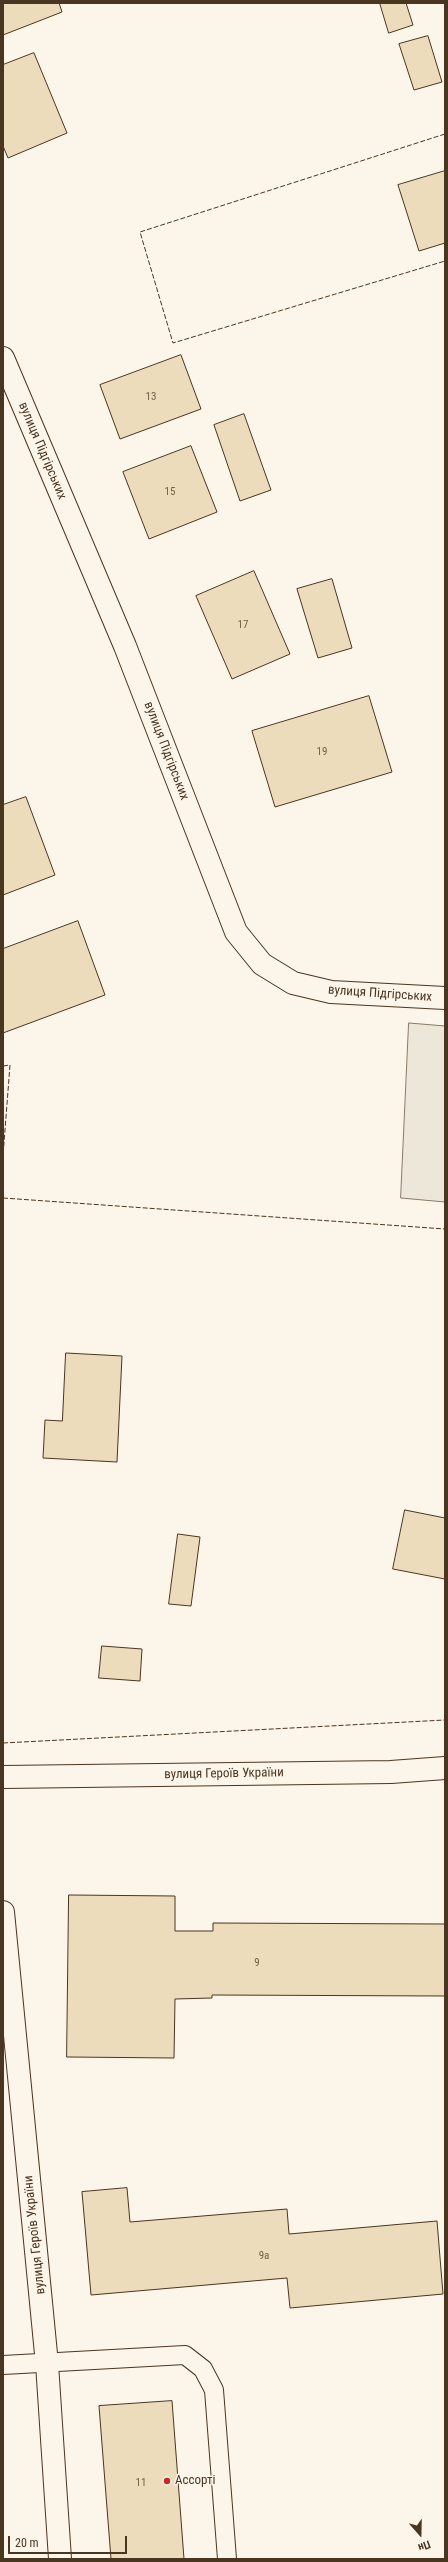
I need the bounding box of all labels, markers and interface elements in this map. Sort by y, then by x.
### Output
house number: 13 [146,390,156,404]
street label: вулиця Підгірських [14,400,70,502]
house number: 15 [165,485,175,499]
house number: 17 [238,618,248,632]
street label: вулиця Підгірських [140,700,192,802]
house number: 19 [317,745,327,759]
street label: вулиця Підгірських [328,983,432,1005]
street label: вулиця Героїв України [164,1765,284,1783]
house number: 9 [254,1956,260,1970]
street label: вулиця Героїв України [21,2175,49,2295]
house number: 9а [259,2249,269,2263]
place label: Ассорті [175,2473,215,2489]
house number: 11 [136,2476,146,2490]
marker: Ассорті [162,2476,172,2486]
north arrow [400,2514,440,2554]
scale bar [10,2528,129,2554]
text: 20 m [15,2536,39,2550]
text: Пн [416,2538,432,2554]

